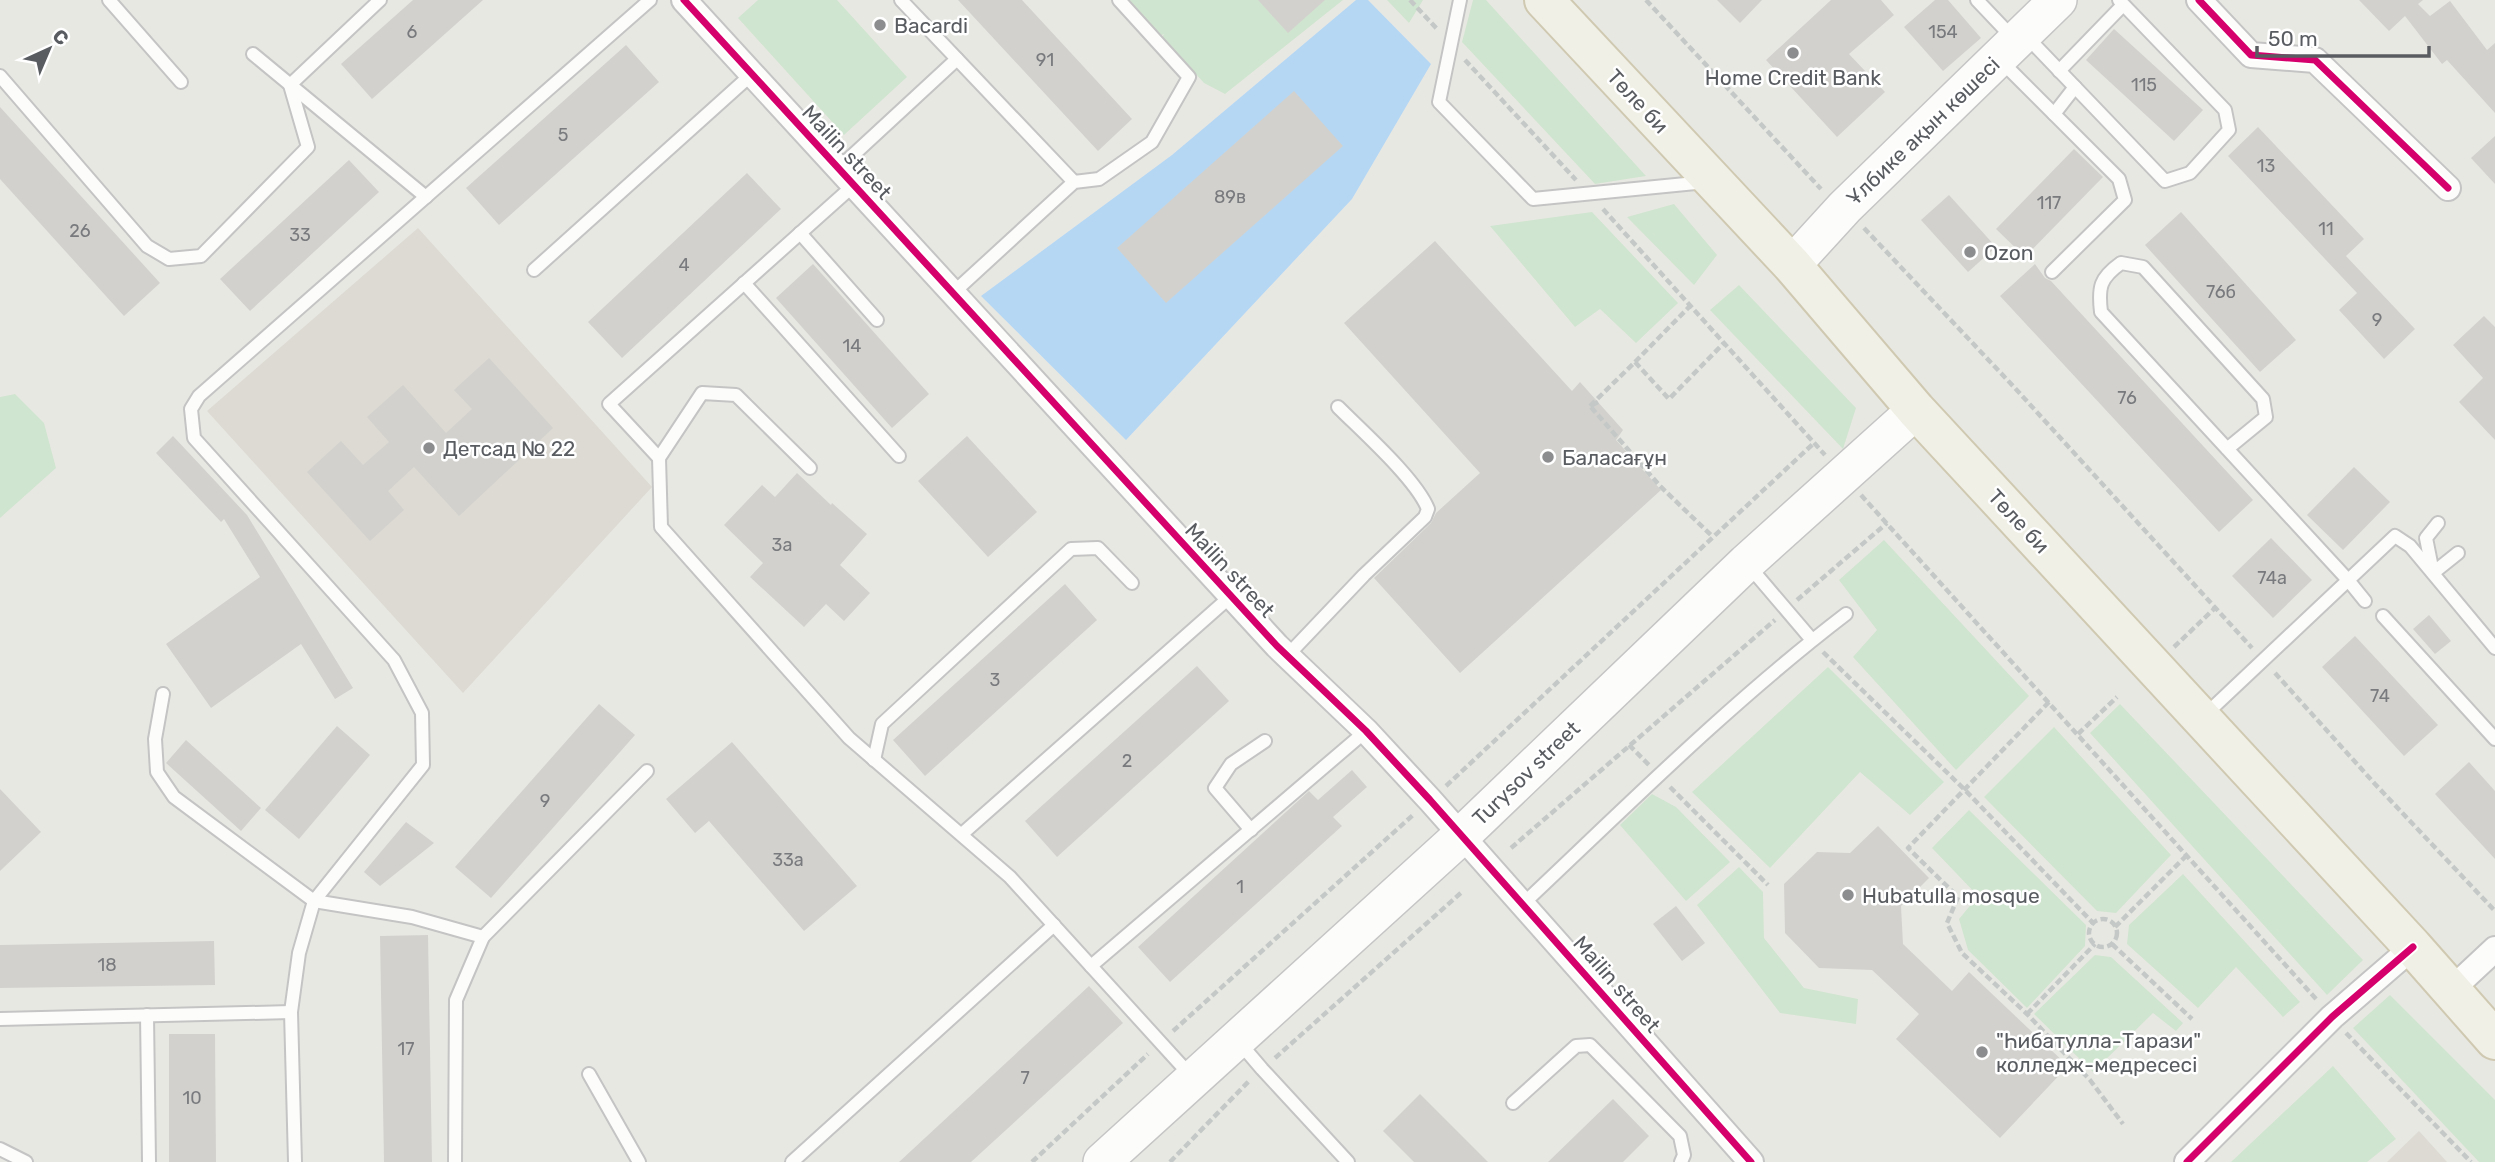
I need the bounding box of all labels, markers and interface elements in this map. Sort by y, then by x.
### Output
place label: Bacardi [894,13,968,38]
north arrow [14,14,84,84]
scale bar [2257,14,2428,58]
marker: Bacardi [872,17,888,33]
house number: 6 [407,21,418,43]
house number: 154 [1928,21,1958,43]
text: С [48,24,73,50]
text: 50 m [2268,26,2318,51]
marker: Home Credit Bank [1785,45,1801,61]
house number: 91 [1036,49,1054,71]
street label: Ұлбике ақын көшесі [1841,52,2005,210]
street label: Төле би [1602,64,1674,138]
place label: Home Credit Bank [1705,65,1881,90]
house number: 115 [2131,74,2157,96]
street label: Mailin street [797,100,897,204]
house number: 5 [558,124,568,146]
house number: 13 [2257,155,2275,177]
house number: 89в [1214,186,1246,208]
house number: 117 [2037,192,2061,214]
house number: 11 [2318,218,2334,240]
house number: 26 [69,220,91,242]
house number: 33 [289,224,311,246]
place label: Ozon [1984,240,2034,265]
marker: Ozon [1962,244,1978,260]
house number: 4 [678,254,690,276]
house number: 76б [2206,281,2236,303]
house number: 9 [2372,309,2382,331]
house number: 14 [843,335,861,357]
house number: 76 [2117,387,2137,409]
place label: Детсад № 22 [443,436,575,461]
marker: Детсад № 22 [421,440,437,456]
place label: Баласағұн [1562,445,1667,470]
marker: Баласағұн [1540,449,1556,465]
street label: Төле би [1983,484,2055,558]
street label: Mailin street [1180,518,1280,622]
house number: 3а [772,534,792,556]
house number: 74а [2257,567,2287,589]
house number: 3 [990,669,1000,691]
house number: 74 [2370,685,2390,707]
street label: Turysov street [1467,716,1585,830]
house number: 2 [1122,750,1132,772]
house number: 9 [540,790,550,812]
house number: 33а [772,849,804,871]
house number: 1 [1236,876,1244,898]
place label: Hubatulla mosque [1862,883,2040,908]
marker: Hubatulla mosque [1840,887,1856,903]
street label: Mailin street [1568,931,1666,1037]
house number: 18 [97,954,117,976]
place label: "Һибатулла-Тарази" колледж-медресесі [1996,1028,2201,1077]
house number: 17 [398,1038,414,1060]
marker: "Һибатулла-Тарази" колледж-медресесі [1974,1044,1990,1060]
house number: 7 [1020,1067,1030,1089]
house number: 10 [182,1087,202,1109]

